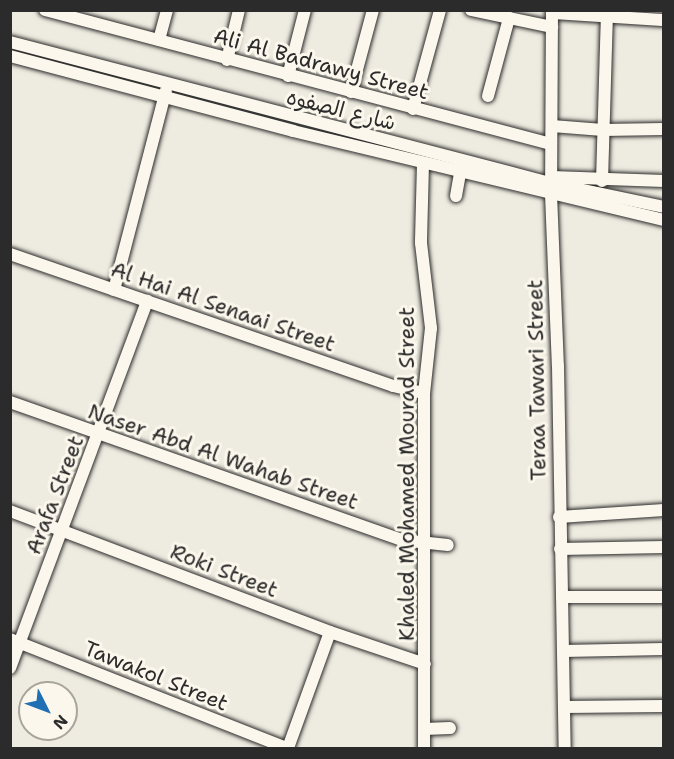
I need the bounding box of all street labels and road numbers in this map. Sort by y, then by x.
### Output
street label: Ali Al Badrawy Street [211,23,431,105]
street label: شارع الصفوه [284,84,398,136]
street label: Al Hai Al Senaai Street [108,257,338,357]
street label: Teraa Tawari Street [523,279,551,481]
street label: Khaled Mohamed Mourad Street [394,307,420,641]
street label: Naser Abd Al Wahab Street [85,399,361,515]
street label: Arafa Street [21,432,89,558]
street label: Roki Street [167,539,281,603]
street label: Tawakol Street [80,636,232,716]

